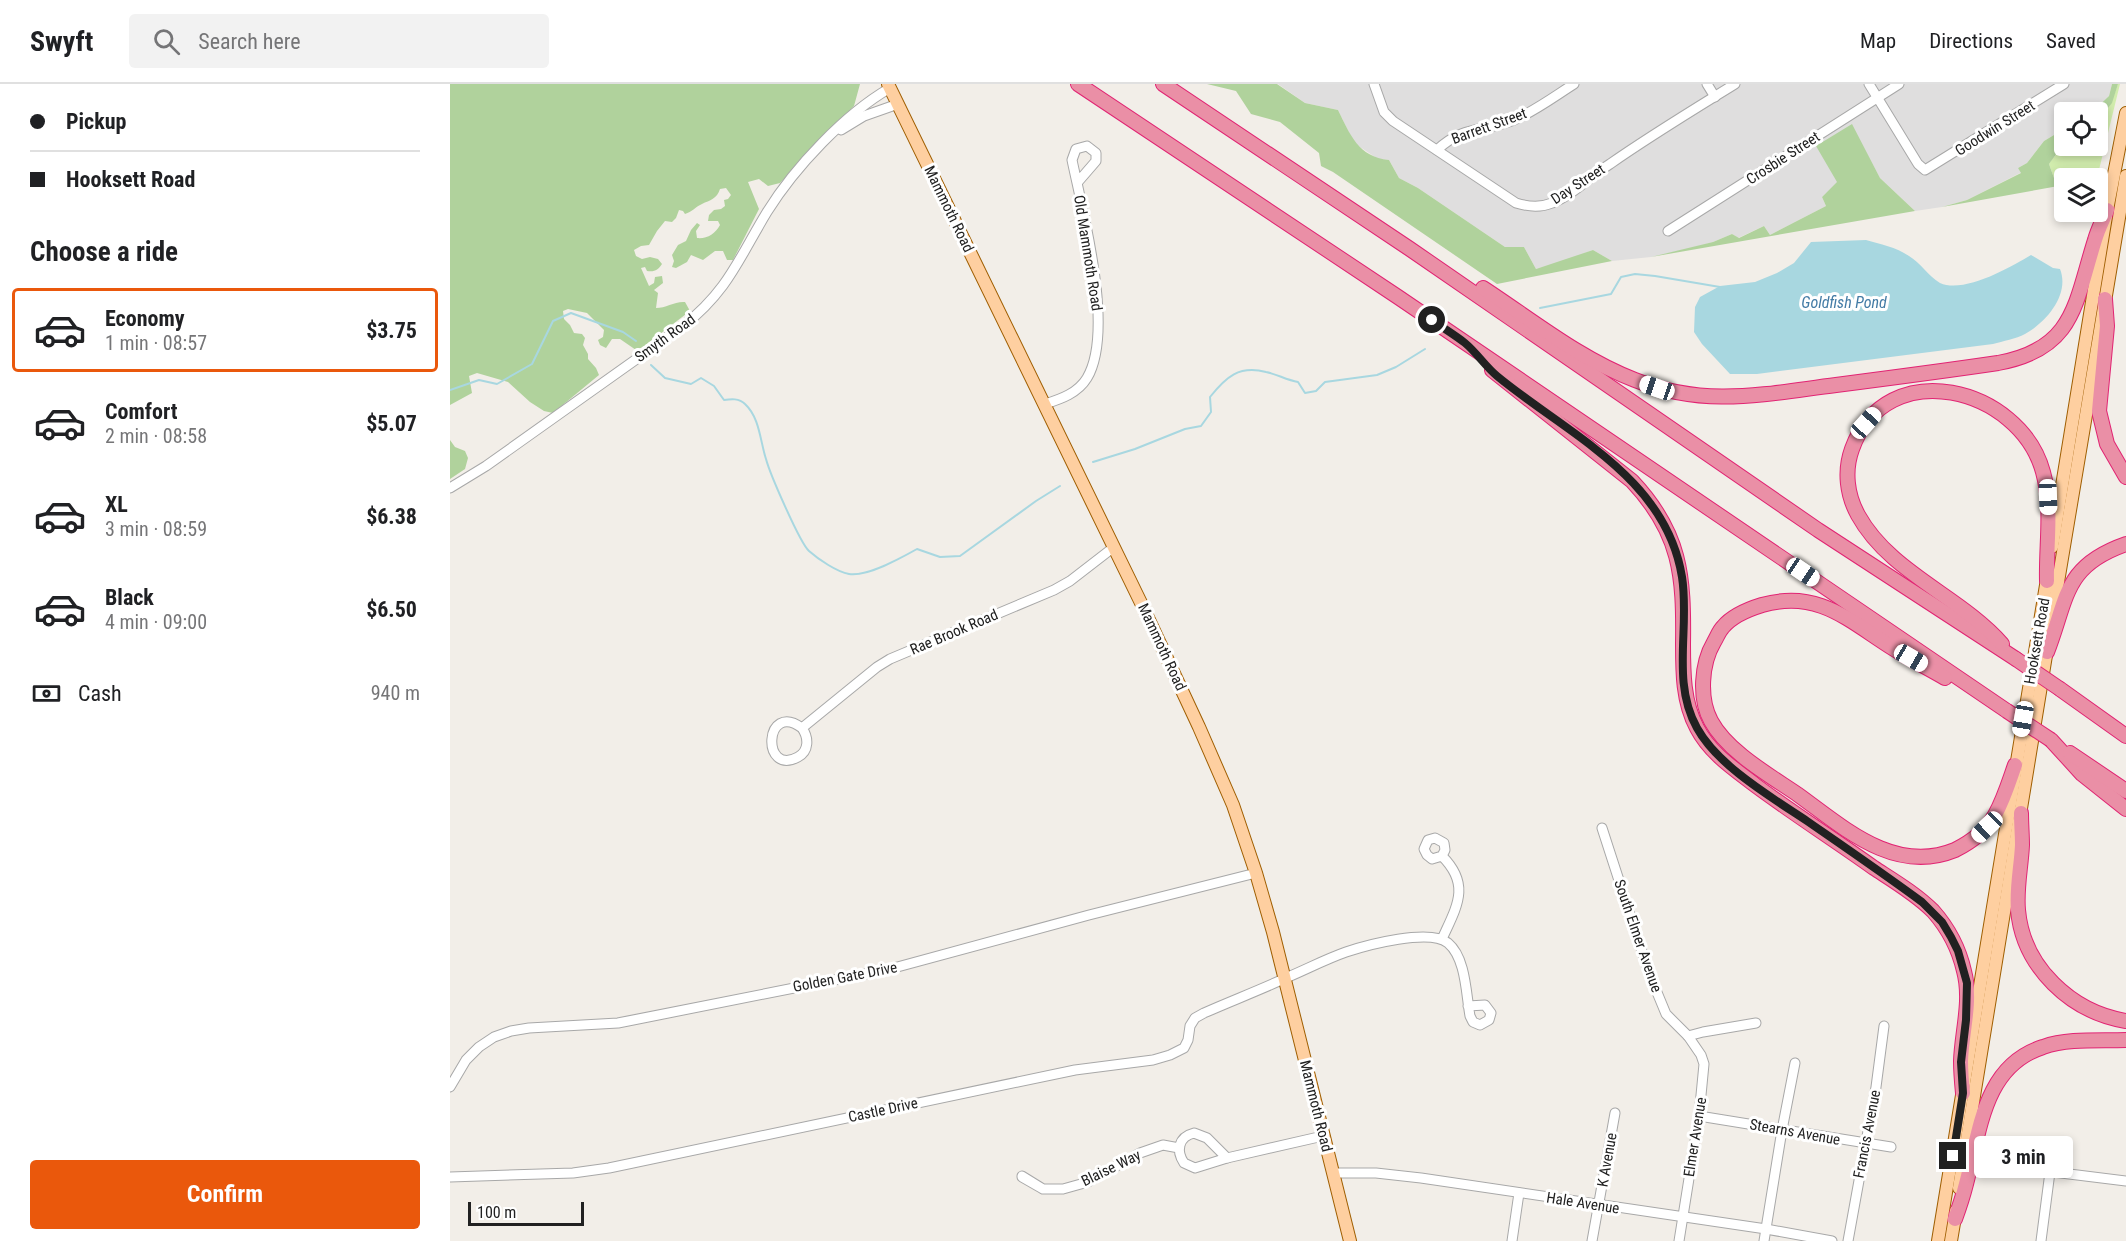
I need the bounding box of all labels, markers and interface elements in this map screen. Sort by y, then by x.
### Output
search box [129,14,549,68]
text: Swyft [30,25,93,58]
icon: search [150,25,183,58]
text: Search here [198,29,301,54]
text: Map [1860,29,1896,53]
text: Directions [1929,29,2013,53]
text: Saved [2046,29,2096,53]
street label: Goodwin Street [1952,96,2038,160]
map controls [2054,102,2108,222]
button: locate [2054,102,2108,156]
street label: Barrett Street [1449,104,1529,148]
text: Pickup [66,109,126,134]
street label: Crosbie Street [1743,128,1823,188]
street label: Day Street [1548,160,1608,208]
street label: Mammoth Road [920,163,978,255]
text: Hooksett Road [66,167,195,192]
button: layers [2054,168,2108,222]
street label: Old Mammoth Road [1070,194,1106,312]
text: Choose a ride [30,236,178,268]
water label: Goldfish Pond [1801,293,1887,312]
icon: car [33,303,87,357]
text: Economy [105,306,185,331]
route start [1418,306,1445,333]
street label: Smyth Road [631,310,699,366]
text: $3.75 [366,318,417,343]
text: 1 min · 08:57 [105,331,207,355]
car [1637,374,1677,402]
icon: car [33,396,87,450]
text: Comfort [105,399,178,424]
car [1847,404,1885,442]
text: $5.07 [366,411,417,436]
text: 2 min · 08:58 [105,424,207,448]
car [2038,479,2058,515]
icon: car [33,489,87,543]
text: XL [105,492,128,517]
text: $6.38 [366,504,417,529]
text: 3 min · 08:59 [105,517,207,541]
car [1783,554,1823,590]
icon: car [33,582,87,636]
text: Black [105,585,154,610]
street label: Hooksett Road [2021,596,2053,686]
text: $6.50 [366,597,417,622]
street label: Mammoth Road [1134,601,1190,693]
street label: Rae Brook Road [907,605,1001,659]
text: 4 min · 09:00 [105,610,207,634]
car [1891,641,1931,675]
icon: cash [30,677,63,710]
text: Cash [78,681,122,706]
text: 940 m [371,681,420,705]
car [2011,700,2035,738]
car [1968,808,2006,846]
street label: South Elmer Avenue [1610,877,1666,995]
street label: Golden Gate Drive [791,958,899,996]
street label: Mammoth Road [1296,1058,1336,1154]
street label: Francis Avenue [1850,1088,1884,1180]
street label: Castle Drive [846,1094,920,1126]
street label: Elmer Avenue [1680,1096,1710,1178]
street label: Stearns Avenue [1748,1115,1842,1149]
street label: K Avenue [1593,1131,1621,1189]
callout: 3 min [1974,1135,2073,1177]
route end [1939,1142,1966,1169]
text: 3 min [2001,1145,2046,1169]
street label: Blaise Way [1078,1146,1144,1190]
button: Confirm [30,1160,420,1229]
street label: Hale Avenue [1545,1188,1621,1218]
scale bar [468,1199,584,1226]
text: 100 m [477,1203,516,1222]

